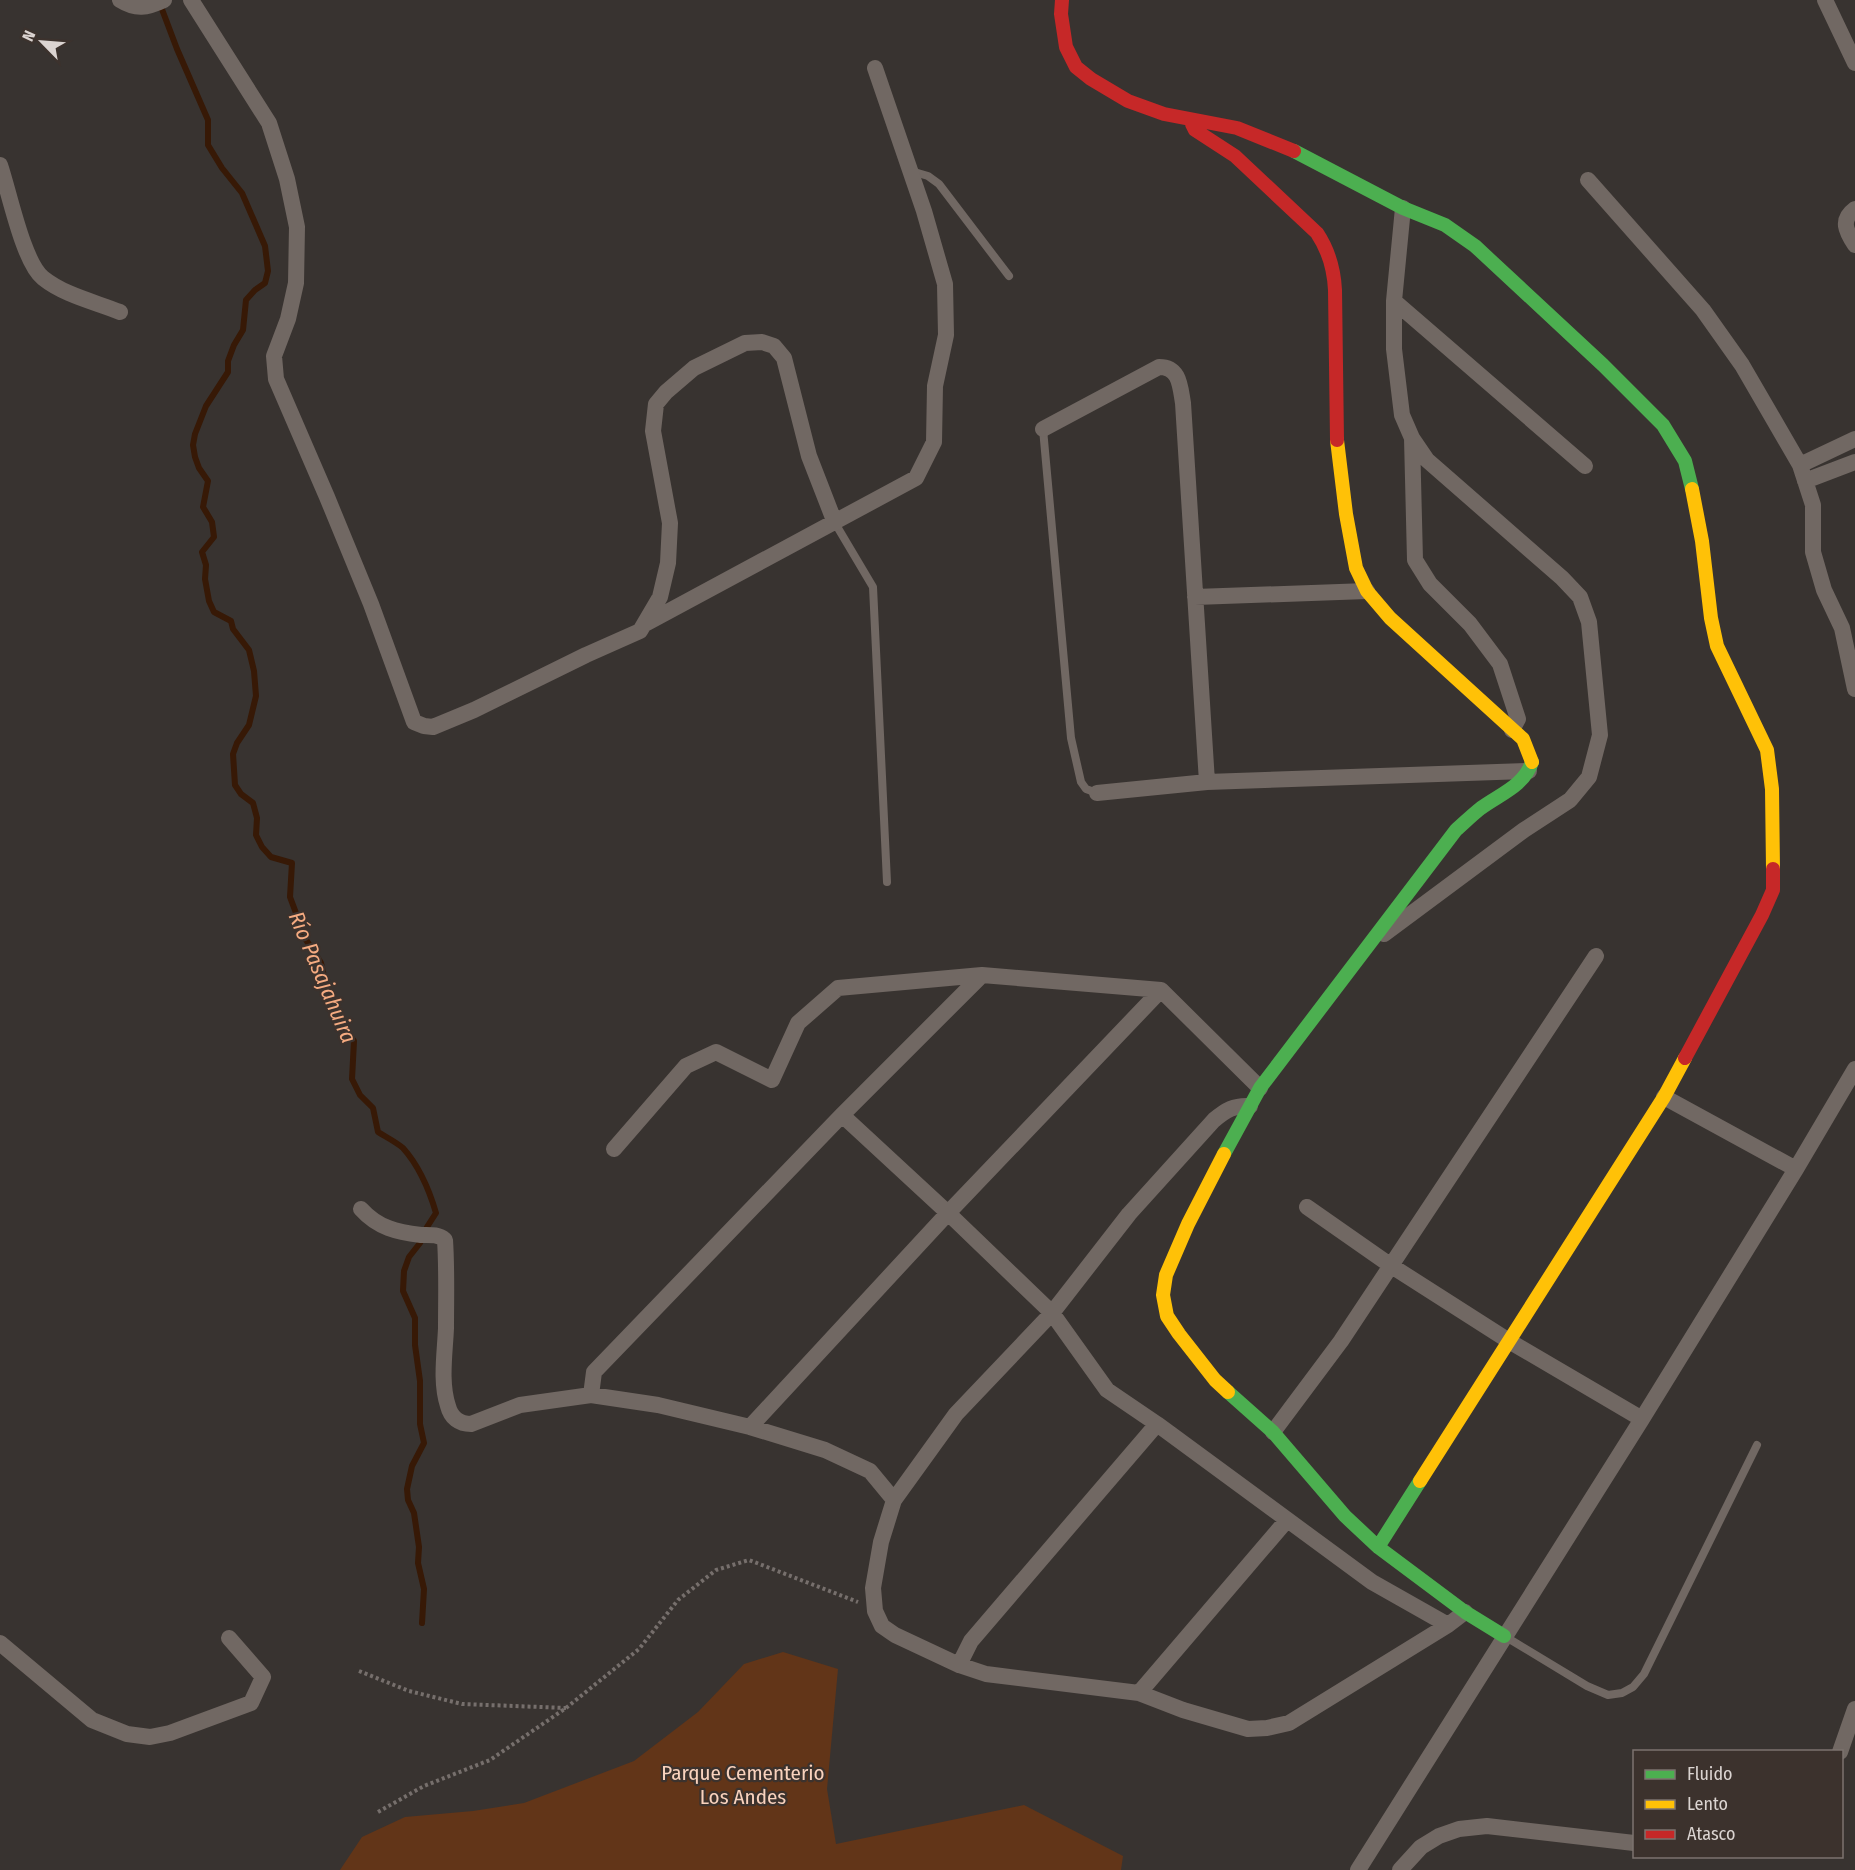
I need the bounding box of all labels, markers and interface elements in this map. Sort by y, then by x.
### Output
north arrow [12,12,72,72]
text: N [18,28,39,44]
water label: Río Pasajahuira [283,907,362,1047]
legend [1633,1750,1843,1858]
park label: Parque Cementerio Los Andes [661,1760,825,1810]
text: Fluido [1687,1763,1733,1785]
text: Lento [1687,1793,1728,1815]
text: Atasco [1687,1823,1735,1845]

